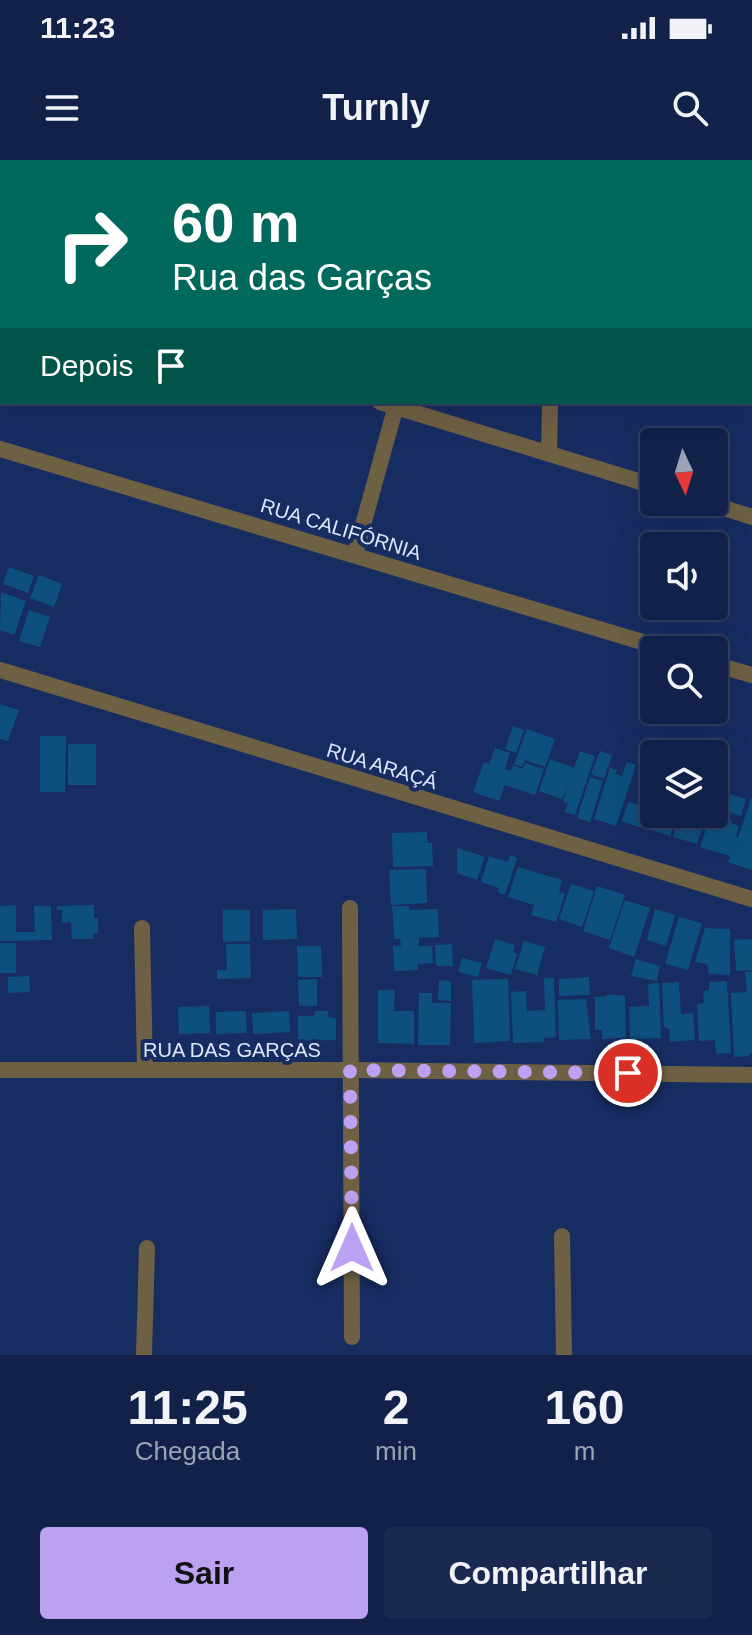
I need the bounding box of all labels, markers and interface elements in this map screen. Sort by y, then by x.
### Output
text: 11:23 [40,11,115,44]
icon: menu [40,86,84,130]
icon: search [668,86,712,130]
text: Turnly [322,87,430,128]
text: 60 m [172,191,300,254]
icon: right [40,192,144,296]
text: Rua das Garças [172,257,432,298]
icon: arrive [149,344,193,388]
text: Depois [40,349,133,382]
north arrow [640,428,728,516]
map controls [640,428,728,828]
street label: RUA CALIFÓRNIA [258,494,425,564]
button: sound [640,532,728,620]
button: search [640,636,728,724]
street label: RUA ARAÇÁ [324,739,441,793]
button: layers [640,740,728,828]
street label: RUA DAS GARÇAS [143,1039,321,1061]
pin [594,1039,662,1107]
icon: arrive [606,1051,650,1095]
position arrow [310,1206,394,1290]
text: 11:25 [127,1381,248,1434]
text: 2 [383,1381,409,1434]
text: 160 [544,1381,625,1434]
text: Chegada [135,1436,240,1466]
text: min [375,1436,417,1466]
text: m [574,1436,595,1466]
button: Sair [40,1527,368,1619]
button: Compartilhar [384,1527,712,1619]

